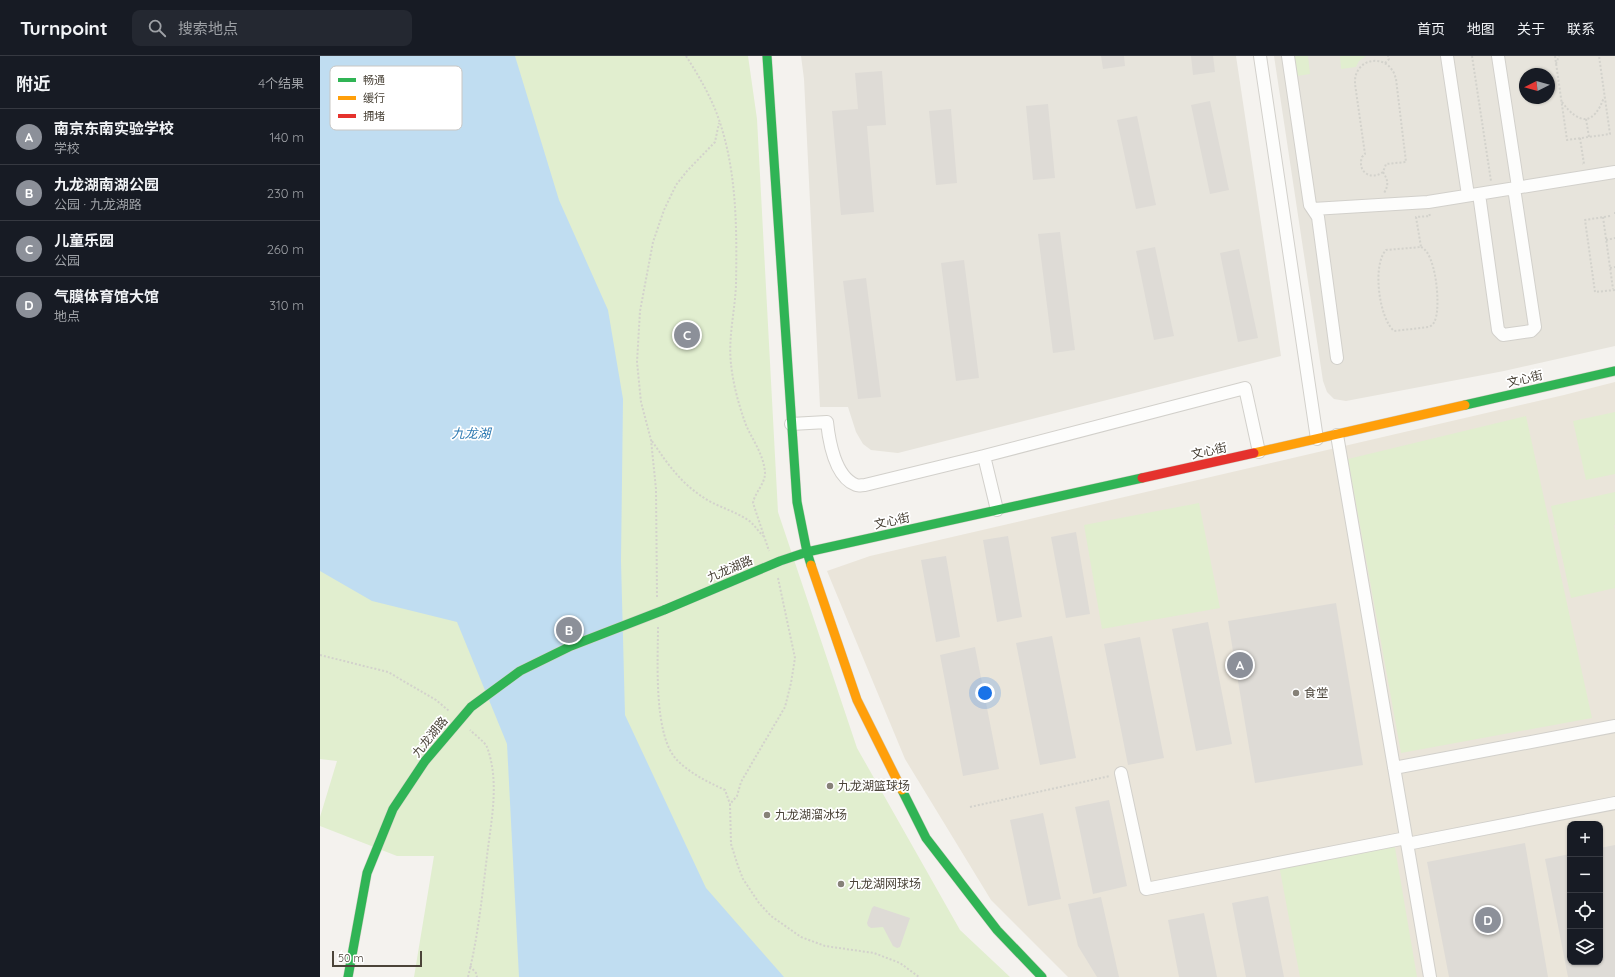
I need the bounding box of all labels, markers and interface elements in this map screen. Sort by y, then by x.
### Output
search box [132,10,412,46]
text: Turnpoint [20,16,108,40]
icon: search [146,17,168,39]
text: 搜索地点 [178,19,238,38]
text: 首页 [1417,20,1445,38]
text: 地图 [1467,20,1495,38]
text: 关于 [1517,20,1545,38]
text: 联系 [1567,20,1595,38]
legend [330,66,462,130]
north arrow [1519,68,1555,104]
text: 附近 [16,73,50,94]
text: 畅通 [363,73,385,87]
text: 4个结果 [258,75,304,91]
text: 缓行 [363,91,385,105]
text: 拥堵 [363,109,385,123]
text: 南京东南实验学校 [54,119,174,138]
text: A [25,129,33,145]
text: 140 m [269,129,304,145]
text: 学校 [54,140,80,156]
text: 九龙湖南湖公园 [54,175,159,194]
text: B [25,185,33,201]
text: 230 m [267,185,304,201]
text: 公园 · 九龙湖路 [54,196,142,212]
text: 儿童乐园 [54,231,114,250]
text: C [25,241,33,257]
text: 260 m [267,241,304,257]
text: 公园 [54,252,80,268]
text: 气膜体育馆大馆 [54,287,159,306]
text: D [24,297,34,313]
text: 310 m [269,297,304,313]
text: 地点 [54,308,80,324]
pin: C [674,320,700,350]
street label: 文心街 [1506,367,1544,390]
water label: 九龙湖 [451,425,492,441]
street label: 文心街 [1190,439,1228,462]
street label: 文心街 [873,509,911,532]
street label: 九龙湖路 [705,552,755,585]
pin: B [556,615,582,645]
pin: A [1227,650,1253,680]
your location [975,683,995,703]
place label: 食堂 [1304,685,1328,700]
marker: 食堂 [1291,688,1301,698]
street label: 九龙湖路 [409,713,451,760]
place label: 九龙湖篮球场 [838,778,910,793]
marker: 九龙湖篮球场 [825,781,835,791]
place label: 九龙湖溜冰场 [775,807,847,822]
marker: 九龙湖溜冰场 [762,810,772,820]
map controls [1567,821,1603,965]
button: + [1567,821,1603,857]
button: − [1567,857,1603,893]
place label: 九龙湖网球场 [849,876,921,891]
marker: 九龙湖网球场 [836,879,846,889]
button: locate [1567,893,1603,929]
pin: D [1475,905,1501,935]
button: layers [1567,929,1603,965]
scale bar [332,949,422,968]
text: 50 m [338,951,364,965]

